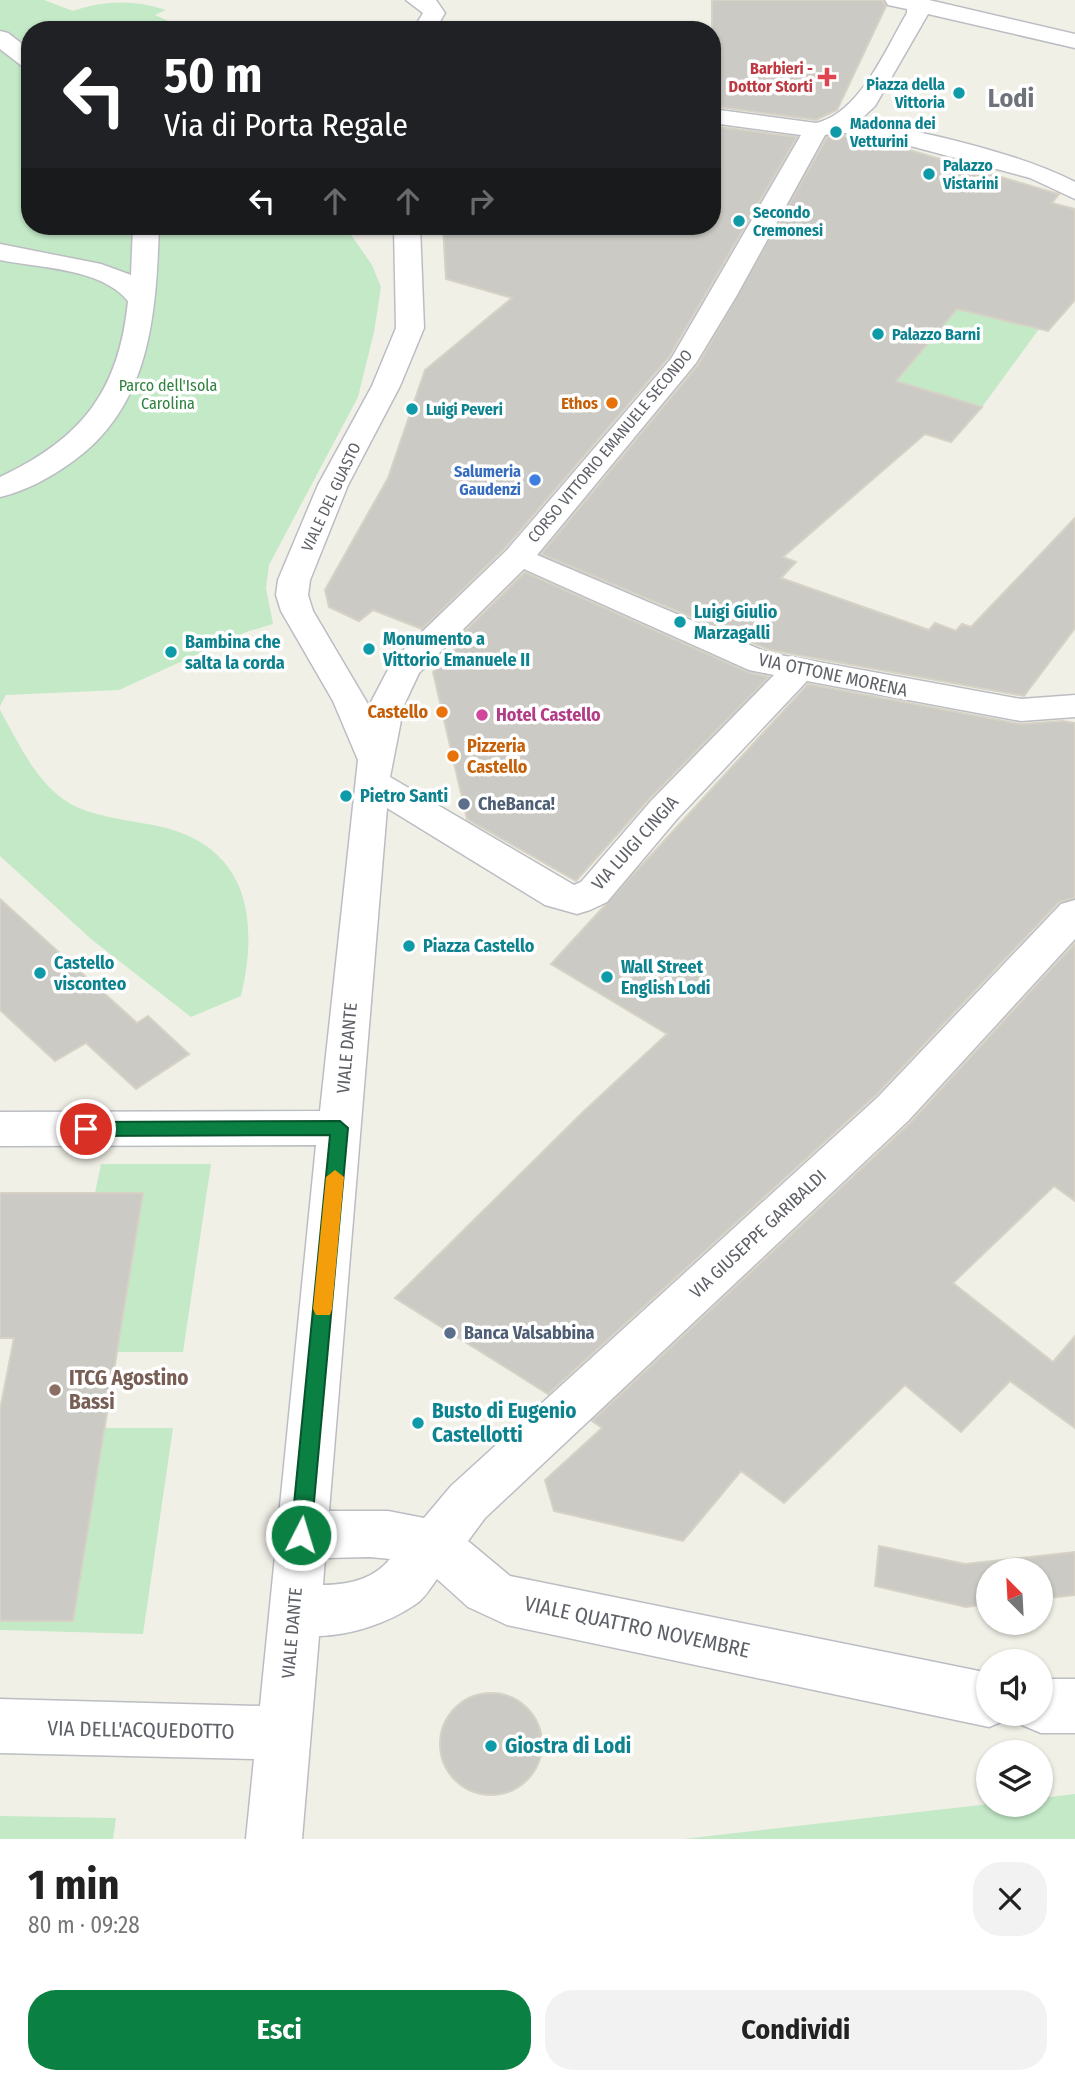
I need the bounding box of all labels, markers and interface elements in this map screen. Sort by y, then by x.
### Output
text: 50 m [164,46,262,105]
icon: left [49,49,140,140]
place label: Barbieri - Dottor Storti [728,59,813,96]
marker: Barbieri - Dottor Storti [819,69,835,85]
place label: Piazza della Vittoria [866,75,945,112]
district label: Lodi [988,83,1034,114]
marker: Piazza della Vittoria [951,85,967,101]
text: Via di Porta Regale [164,106,408,144]
place label: Madonna dei Vetturini [849,114,936,151]
marker: Madonna dei Vetturini [828,124,844,140]
place label: Palazzo Vistarini [942,156,999,193]
marker: Palazzo Vistarini [921,166,937,182]
icon: left [243,182,281,220]
icon: ahead [316,182,354,220]
icon: ahead [389,182,427,220]
icon: right [462,182,500,220]
place label: Secondo Cremonesi [753,203,823,240]
marker: Secondo Cremonesi [731,213,747,229]
place label: Palazzo Barni [892,325,980,344]
marker: Palazzo Barni [870,326,886,342]
street label: CORSO VITTORIO EMANUELE SECONDO [524,346,696,546]
park label: Parco dell'Isola Carolina [119,376,217,413]
place label: Ethos [561,394,598,413]
marker: Ethos [604,395,620,411]
place label: Luigi Peveri [426,400,503,419]
marker: Luigi Peveri [404,401,420,417]
street label: VIALE DEL GUASTO [297,439,365,555]
place label: Salumeria Gaudenzi [454,462,521,499]
marker: Salumeria Gaudenzi [527,472,543,488]
place label: Luigi Giulio Marzagalli [694,601,778,644]
marker: Luigi Giulio Marzagalli [672,614,688,630]
place label: Monumento a Vittorio Emanuele II [382,628,530,671]
place label: Bambina che salta la corda [185,631,285,674]
marker: Monumento a Vittorio Emanuele II [361,641,377,657]
marker: Bambina che salta la corda [163,644,179,660]
street label: VIA OTTONE MORENA [756,648,910,702]
place label: Castello [368,701,428,723]
marker: Castello [434,704,450,720]
place label: Hotel Castello [496,704,601,726]
marker: Hotel Castello [474,707,490,723]
place label: Pizzeria Castello [467,735,528,778]
marker: Pizzeria Castello [445,748,461,764]
place label: Pietro Santi [360,785,448,807]
marker: Pietro Santi [338,788,354,804]
street label: VIA LUIGI CINGIA [587,791,683,895]
place label: CheBanca! [478,793,555,815]
marker: CheBanca! [456,796,472,812]
place label: Piazza Castello [423,935,535,957]
marker: Piazza Castello [401,938,417,954]
place label: Castello visconteo [53,952,127,995]
place label: Wall Street English Lodi [621,956,710,999]
marker: Castello visconteo [32,965,48,981]
marker: Wall Street English Lodi [599,969,615,985]
street label: VIALE DANTE [332,1001,362,1095]
pin [56,1099,116,1159]
icon: arrive [67,1110,105,1148]
street label: VIA GIUSEPPE GARIBALDI [685,1165,831,1303]
place label: Banca Valsabbina [464,1322,595,1344]
marker: Banca Valsabbina [442,1325,458,1341]
place label: ITCG Agostino Bassi [69,1365,188,1415]
marker: ITCG Agostino Bassi [47,1382,63,1398]
place label: Busto di Eugenio Castellotti [432,1398,577,1448]
marker: Busto di Eugenio Castellotti [410,1415,426,1431]
position arrow [264,1498,338,1572]
north arrow [976,1558,1054,1634]
map controls [976,1558,1053,1817]
street label: VIALE DANTE [277,1586,307,1680]
street label: VIALE QUATTRO NOVEMBRE [522,1590,752,1664]
button: sound [976,1649,1053,1726]
street label: VIA DELL'ACQUEDOTTO [47,1715,235,1745]
place label: Giostra di Lodi [505,1733,631,1759]
marker: Giostra di Lodi [483,1738,499,1754]
button: layers [976,1740,1053,1817]
text: 1 min [28,1860,119,1910]
button: close [973,1862,1047,1936]
text: 80 m · 09:28 [28,1911,140,1939]
button: Esci [28,1990,531,2070]
button: Condividi [545,1990,1047,2070]

